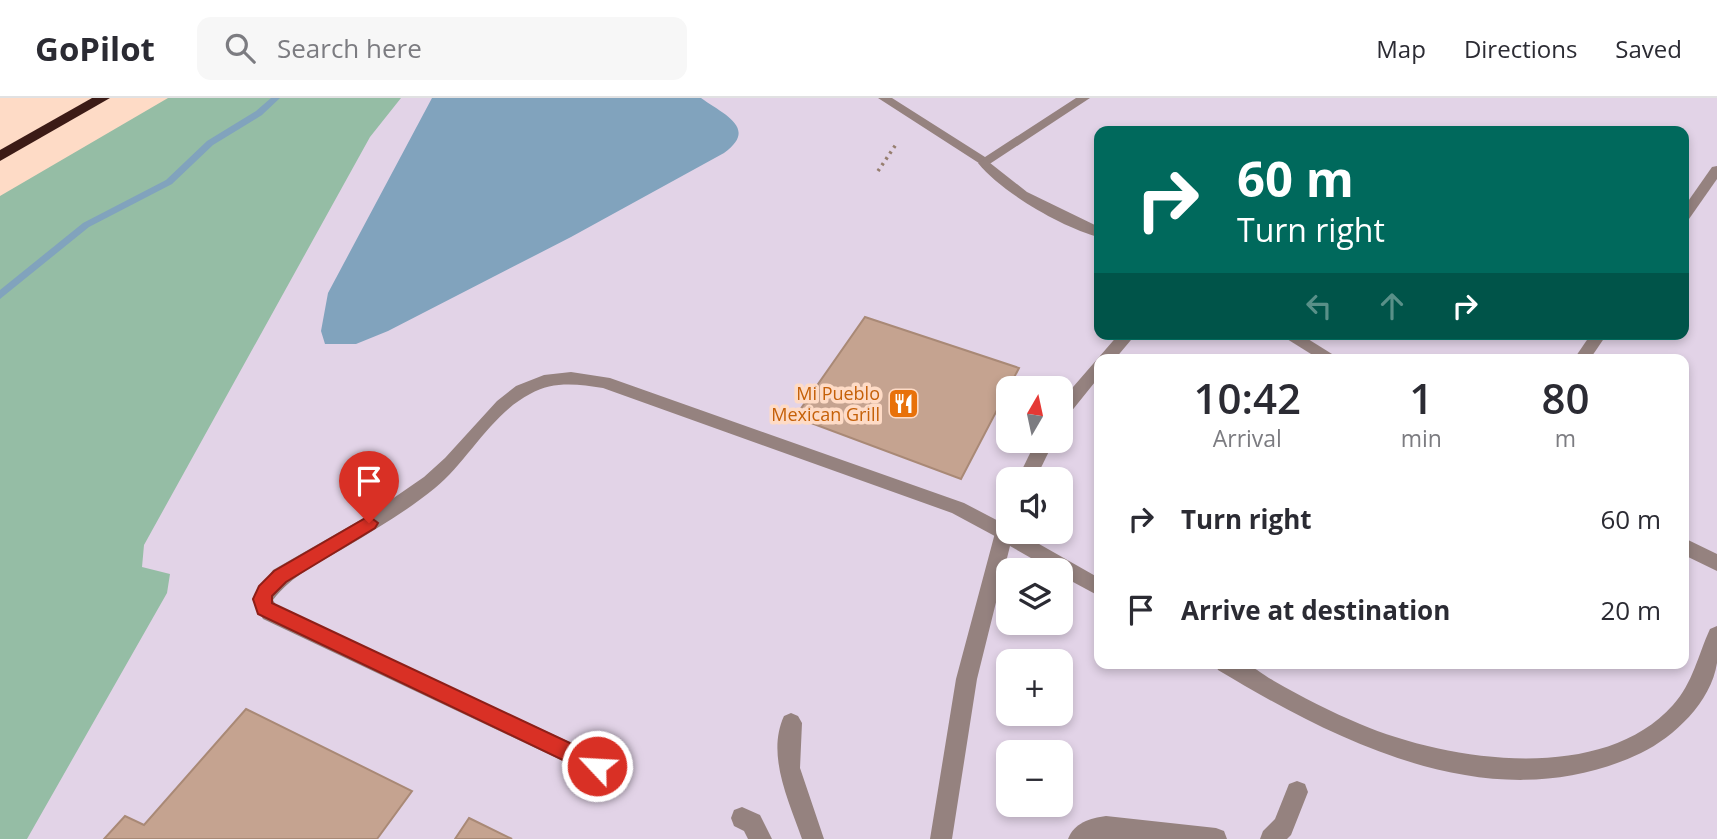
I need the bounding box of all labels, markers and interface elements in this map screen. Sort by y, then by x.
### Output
search box [197,17,687,80]
text: GoPilot [35,26,155,71]
icon: search [221,29,259,67]
text: Search here [277,30,422,66]
text: Map [1376,32,1426,65]
text: Directions [1464,32,1577,65]
text: Saved [1615,32,1682,65]
text: 60 m [1237,145,1354,211]
icon: right [1122,154,1213,245]
text: Turn right [1237,208,1385,251]
icon: left [1300,287,1338,325]
icon: ahead [1373,287,1411,325]
icon: right [1446,287,1484,325]
text: 10:42 [1194,369,1301,426]
text: 1 [1409,369,1433,426]
text: 80 [1541,369,1589,426]
north arrow [996,376,1073,453]
map controls [996,376,1073,817]
place label: Mi Pueblo Mexican Grill [771,381,880,426]
restaurant icon: Mi Pueblo Mexican Grill [886,386,920,420]
text: Arrival [1213,422,1282,454]
text: min [1401,422,1442,454]
text: m [1555,422,1576,454]
pin [339,451,399,523]
icon: arrive [350,462,388,500]
button: sound [996,467,1073,544]
icon: right [1122,500,1160,538]
text: Turn right [1181,501,1312,537]
text: 60 m [1600,501,1661,537]
button: layers [996,558,1073,635]
icon: arrive [1122,591,1160,629]
text: Arrive at destination [1181,592,1450,628]
text: 20 m [1600,592,1661,628]
button: + [996,649,1073,726]
position arrow [560,729,634,803]
button: − [996,740,1073,817]

